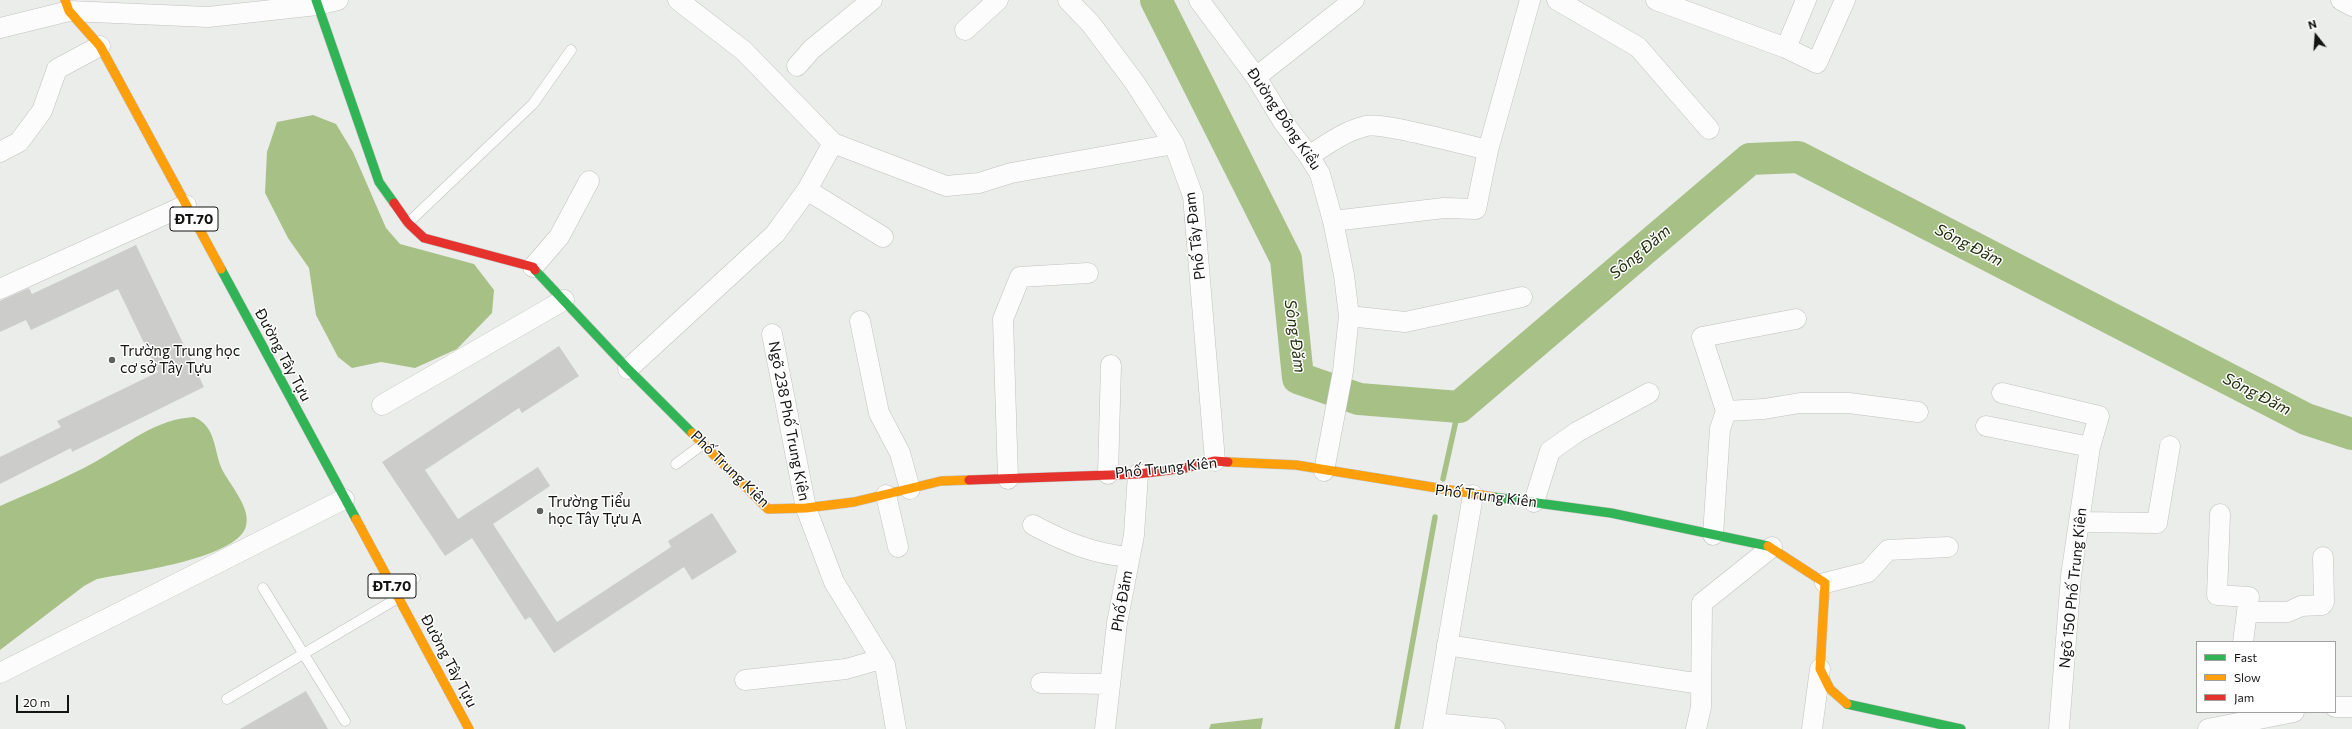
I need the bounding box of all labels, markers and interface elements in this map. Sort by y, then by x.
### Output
north arrow [2296,16,2336,56]
text: N [2306,17,2318,31]
street label: Đường Đông Kiều [1243,64,1325,174]
street label: Phố Tây Đam [1181,191,1209,281]
road number: ĐT.70 [170,207,218,231]
water label: Sông Đăm [1932,220,2006,270]
water label: Sông Đăm [1606,221,1674,283]
water label: Sông Đăm [1280,298,1310,374]
street label: Đường Tây Tựu [251,306,315,404]
street label: Ngõ 238 Phố Trung Kiên [765,339,813,503]
place label: Trường Trung học cơ sở Tây Tựu [120,342,240,377]
marker: Trường Trung học cơ sở Tây Tựu [107,355,117,365]
water label: Sông Đăm [2220,369,2294,419]
street label: Phố Trung Kiên [687,427,773,511]
street label: Phố Trung Kiên [1114,454,1218,482]
street label: Phố Trung Kiên [1434,481,1538,511]
place label: Trường Tiểu học Tây Tựu A [548,493,642,528]
marker: Trường Tiểu học Tây Tựu A [535,506,545,516]
street label: Ngõ 150 Phố Trung Kiên [2056,507,2090,669]
street label: Phố Đăm [1108,569,1136,633]
road number: ĐT.70 [368,574,416,598]
street label: Đường Tây Tựu [417,612,481,710]
legend [2196,641,2336,713]
text: Fast [2234,650,2257,664]
text: Slow [2234,670,2261,684]
scale bar [18,687,71,713]
text: Jam [2234,690,2254,704]
text: 20 m [23,695,50,709]

